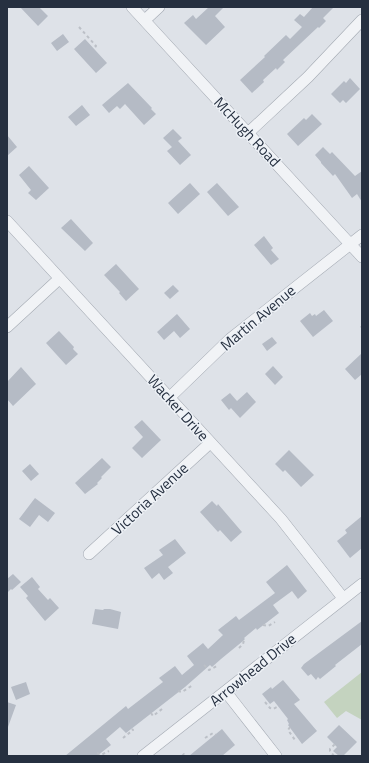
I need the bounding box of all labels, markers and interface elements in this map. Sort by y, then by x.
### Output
street label: McHugh Road [209,91,286,172]
street label: Martin Avenue [215,279,300,356]
street label: Wacker Drive [142,369,215,446]
street label: Victoria Avenue [106,457,193,540]
street label: Arrowhead Drive [204,627,301,712]

